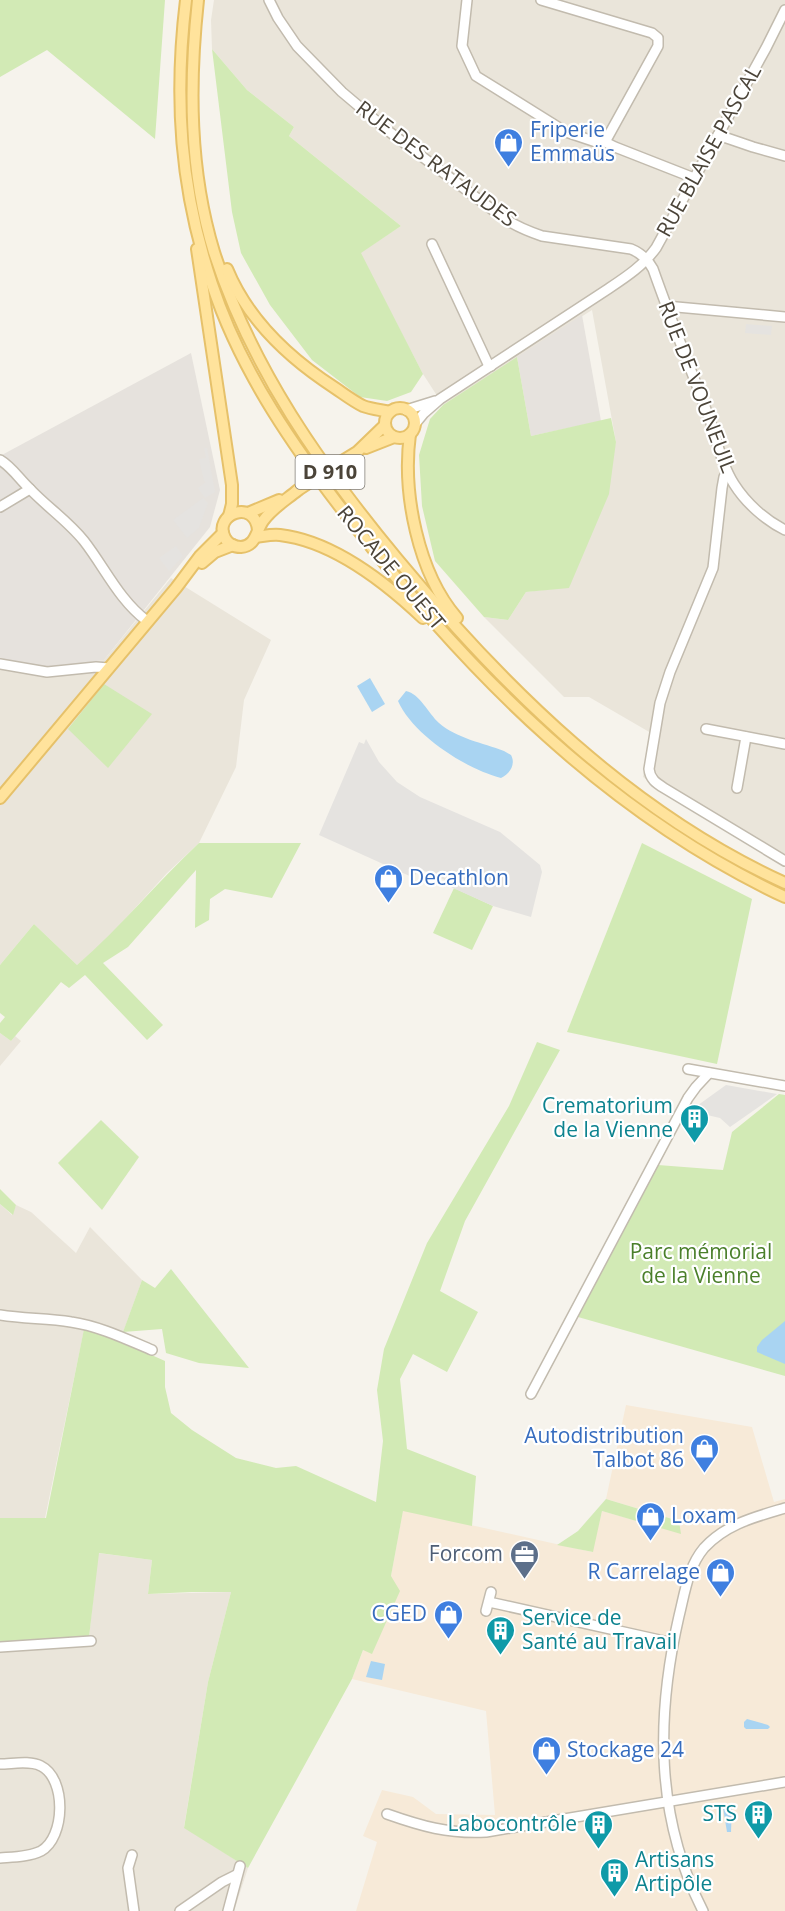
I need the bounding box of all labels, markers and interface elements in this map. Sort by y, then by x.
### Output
street label: RUE BLAISE PASCAL [649,59,767,242]
street label: RUE DES RATAUDES [351,94,523,233]
place label: Friperie Emmaüs [530,115,615,167]
shop icon: Friperie Emmaüs [493,126,525,168]
street label: RUE DE VOUNEUIL [652,297,744,476]
road number: D 910 [296,455,364,489]
street label: ROCADE OUEST [331,499,452,636]
shop icon: Decathlon [372,862,404,904]
place label: Decathlon [409,863,509,891]
place label: Crematorium de la Vienne [542,1091,673,1143]
building icon: Crematorium de la Vienne [678,1102,710,1144]
park label: Parc mémorial de la Vienne [630,1237,772,1289]
place label: Autodistribution Talbot 86 [524,1421,684,1473]
shop icon: Autodistribution Talbot 86 [689,1432,721,1474]
shop icon: Loxam [634,1500,666,1542]
place label: Loxam [671,1501,737,1529]
office icon: Forcom [508,1538,540,1580]
place label: Forcom [429,1539,503,1567]
shop icon: R Carrelage [705,1556,737,1598]
place label: R Carrelage [588,1557,700,1585]
shop icon: CGED [432,1598,464,1640]
place label: CGED [372,1599,427,1627]
place label: Service de Santé au Travail [522,1603,677,1655]
building icon: Service de Santé au Travail [485,1614,517,1656]
shop icon: Stockage 24 [530,1734,562,1776]
place label: Stockage 24 [567,1735,684,1763]
building icon: STS [742,1798,774,1840]
place label: STS [702,1799,737,1827]
building icon: Labocontrôle [582,1808,614,1850]
place label: Labocontrôle [448,1809,577,1837]
place label: Artisans Artipôle [635,1845,714,1897]
building icon: Artisans Artipôle [598,1856,630,1898]

